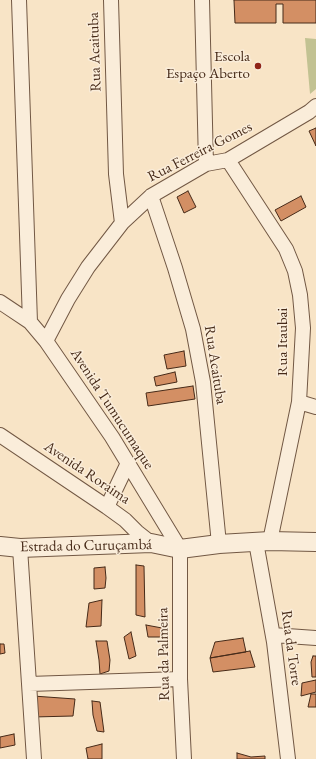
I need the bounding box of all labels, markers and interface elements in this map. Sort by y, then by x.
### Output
street label: Rua Acaituba [85,12,105,92]
place label: Escola Espaço Aberto [166,48,250,83]
marker: Escola Espaço Aberto [253,61,263,71]
street label: Rua Ferreira Gomes [145,118,255,186]
street label: Rua Itaubai [274,308,292,376]
street label: Rua Acaituba [200,324,230,406]
street label: Avenida Tumucumaque [66,345,158,473]
street label: Avenida Roraima [41,438,133,508]
street label: Estrada do Curuçambá [20,536,152,556]
street label: Rua da Palmeira [154,607,174,701]
street label: Rua da Torre [277,609,305,687]

